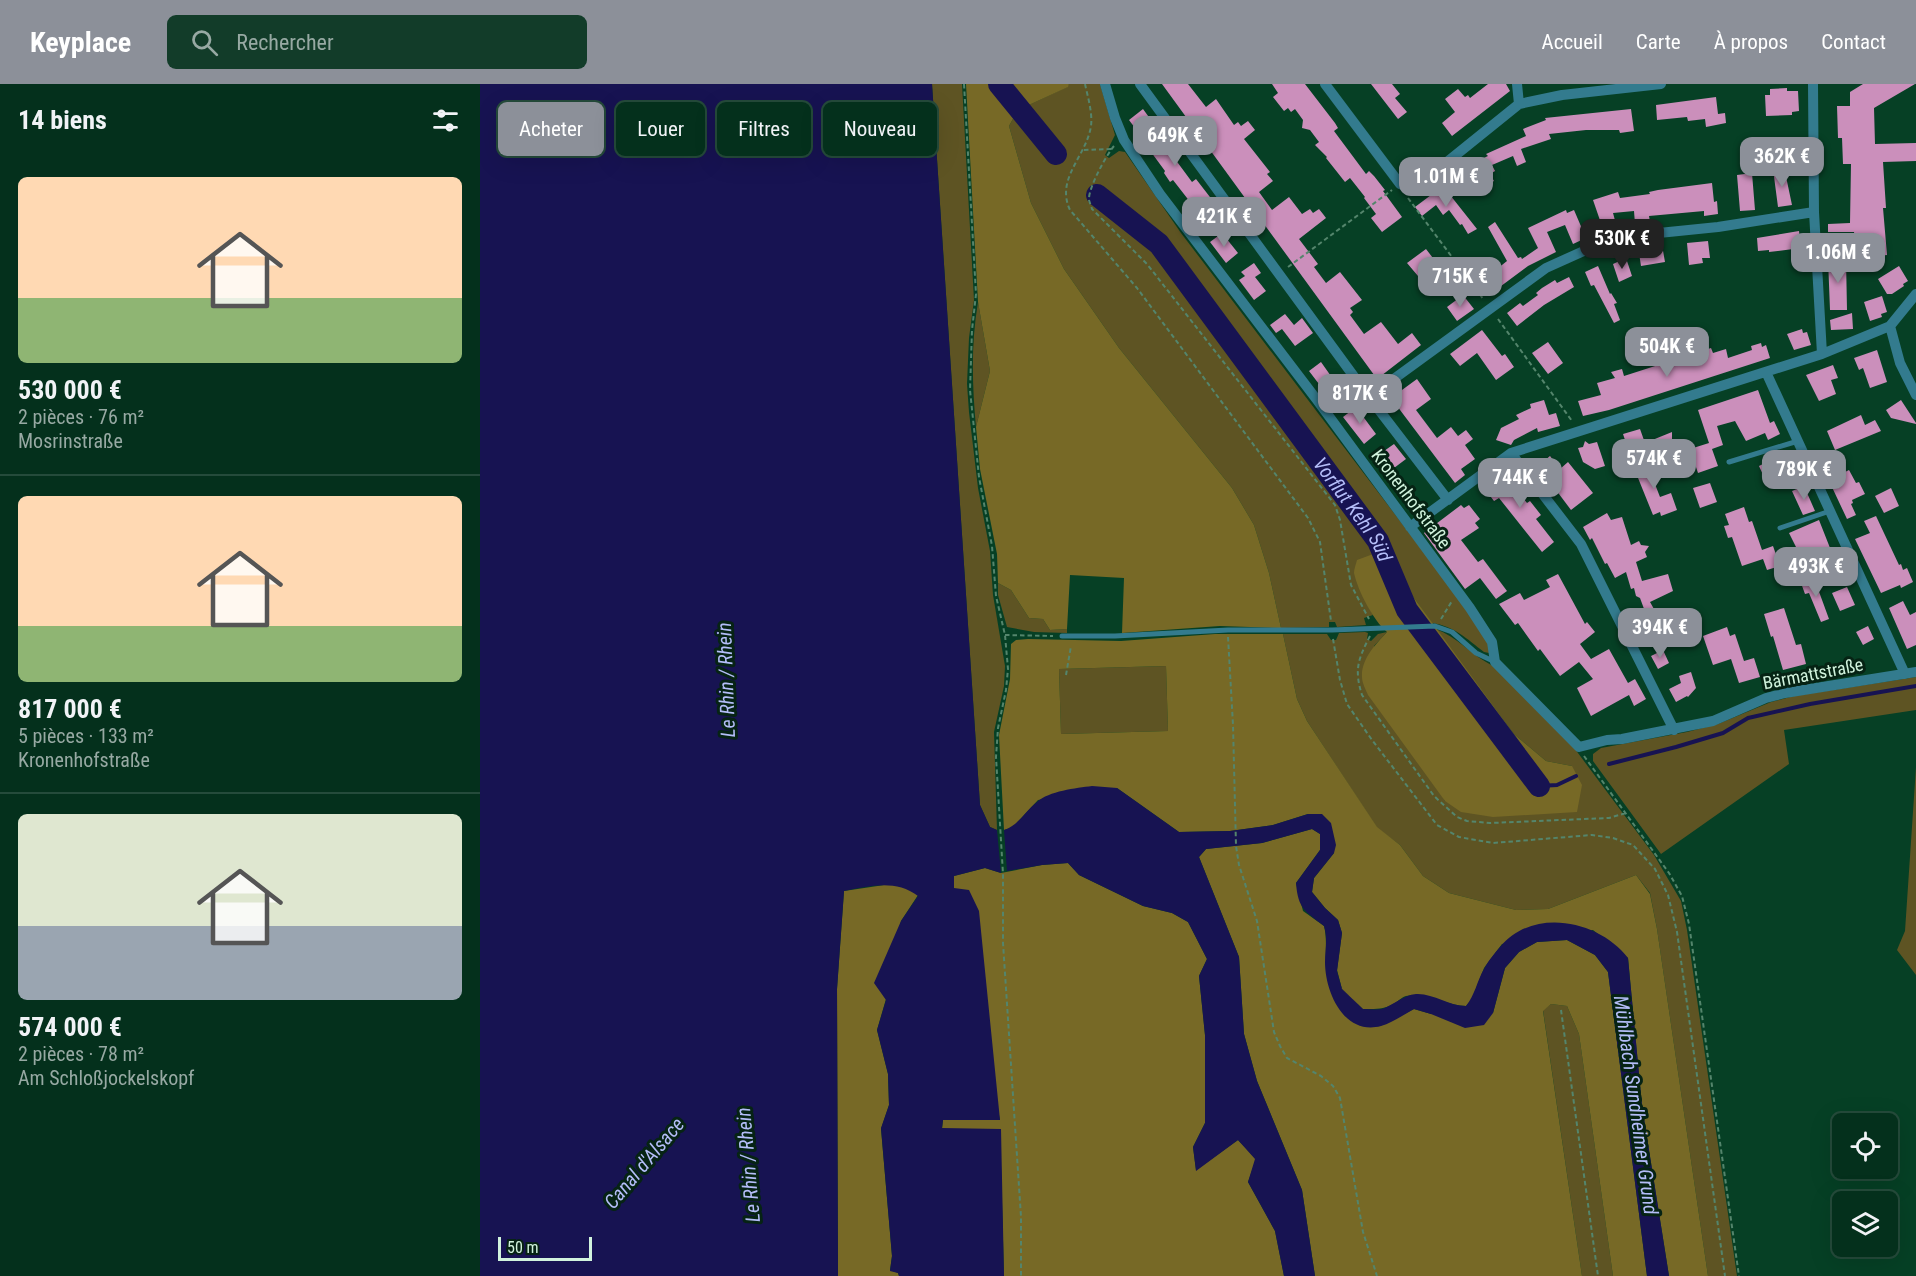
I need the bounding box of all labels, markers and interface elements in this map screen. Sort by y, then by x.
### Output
search box [167,15,587,69]
text: Keyplace [30,26,131,59]
icon: search [188,26,221,59]
text: Rechercher [236,30,334,55]
text: Accueil [1542,30,1603,54]
text: Carte [1636,30,1681,54]
text: À propos [1714,30,1788,54]
text: Contact [1821,30,1886,54]
chip: Acheter [498,102,604,156]
chip: Louer [616,102,705,156]
chip: Filtres [717,102,811,156]
chip: Nouveau [823,102,937,156]
icon: filters [429,104,462,137]
text: 14 biens [18,105,107,135]
pin: 649K € [1126,116,1224,167]
text: 649K € [1147,123,1203,147]
pin: 362K € [1733,137,1831,188]
text: 362K € [1754,144,1810,168]
pin: 1.01M € [1391,157,1501,208]
text: 1.01M € [1413,164,1479,188]
pin: 421K € [1175,197,1273,248]
text: 421K € [1196,204,1252,228]
icon: home [186,216,294,324]
pin: 530K € [1573,219,1671,270]
text: 530K € [1594,226,1650,250]
pin: 1.06M € [1783,233,1893,284]
text: 1.06M € [1805,240,1871,264]
pin: 715K € [1411,257,1509,308]
text: 715K € [1432,264,1488,288]
pin: 504K € [1618,327,1716,378]
text: 504K € [1639,334,1695,358]
pin: 817K € [1311,374,1409,425]
text: 530 000 € [18,375,122,405]
text: 817K € [1332,381,1388,405]
text: 2 pièces · 76 m² [18,405,144,429]
text: Mosrinstraße [18,429,123,453]
pin: 574K € [1605,439,1703,490]
street label: Kronenhofstraße [1367,445,1455,552]
text: 574K € [1626,446,1682,470]
pin: 789K € [1755,450,1853,501]
water label: Vorflut Kehl Süd [1308,452,1397,566]
text: 789K € [1776,457,1832,481]
pin: 744K € [1471,458,1569,509]
text: 744K € [1492,465,1548,489]
icon: home [186,535,294,643]
pin: 493K € [1767,547,1865,598]
text: 493K € [1788,554,1844,578]
pin: 394K € [1611,608,1709,659]
text: 394K € [1632,615,1688,639]
water label: Le Rhin / Rhein [712,622,740,738]
street label: Bärmattstraße [1761,653,1865,694]
text: 817 000 € [18,694,122,724]
text: 5 pièces · 133 m² [18,724,154,748]
text: Kronenhofstraße [18,748,150,772]
icon: home [186,853,294,961]
water label: Mühlbach Sundheimer Grund [1609,994,1663,1216]
text: 574 000 € [18,1012,122,1042]
text: 2 pièces · 78 m² [18,1042,144,1066]
text: Am Schloßjockelskopf [18,1066,194,1090]
water label: Le Rhin / Rhein [731,1107,765,1223]
water label: Canal d'Alsace [599,1113,689,1213]
map controls [1832,1113,1898,1257]
button: locate [1832,1113,1898,1179]
button: layers [1832,1191,1898,1257]
scale bar [498,1234,592,1262]
text: 50 m [507,1238,539,1257]

